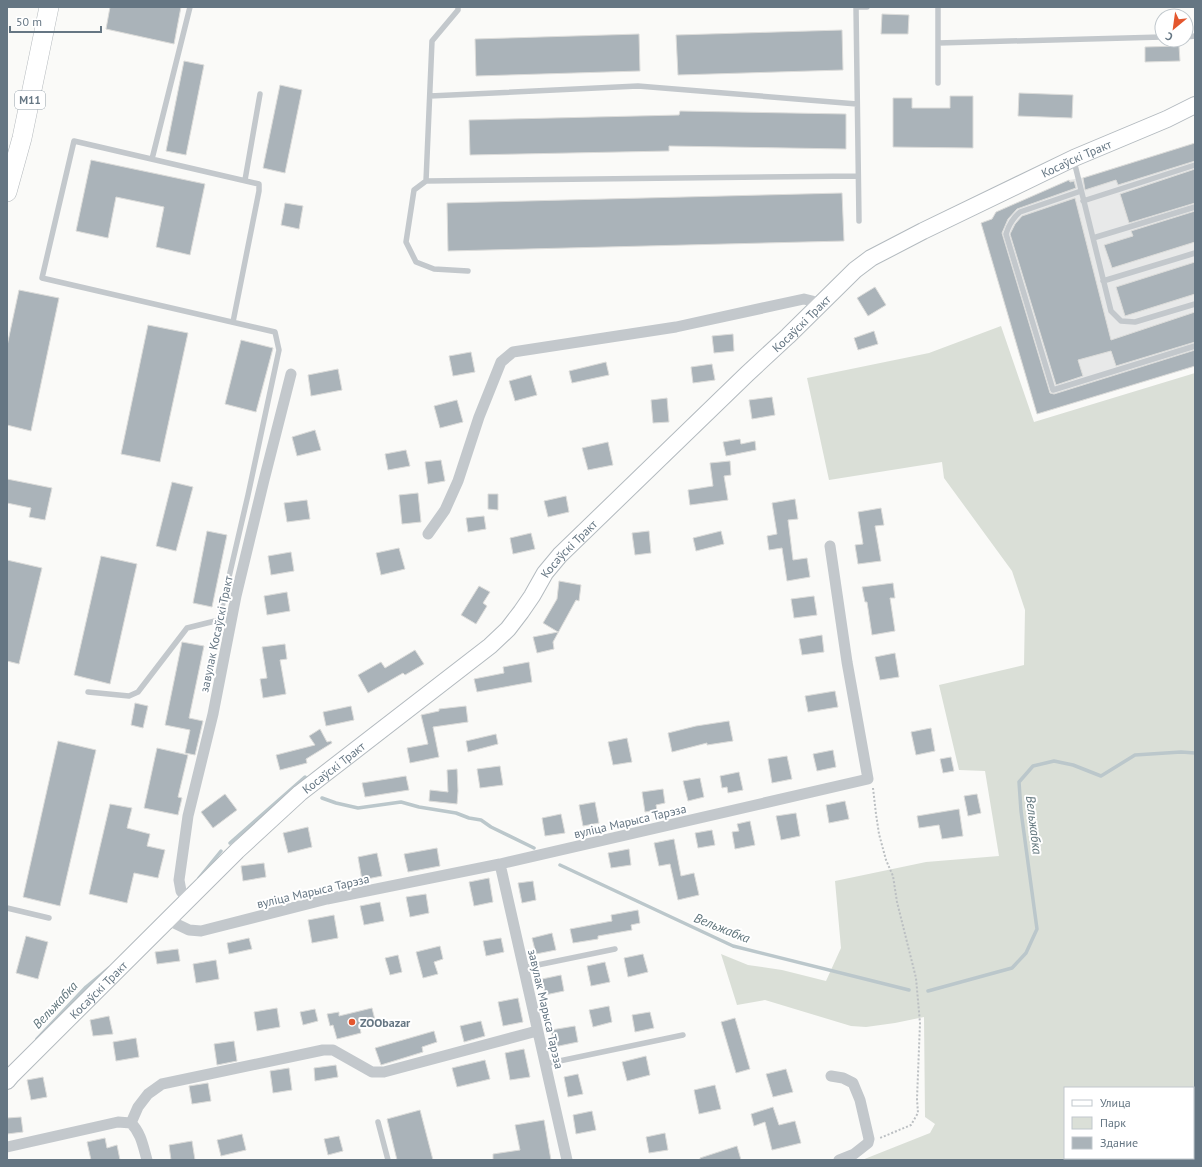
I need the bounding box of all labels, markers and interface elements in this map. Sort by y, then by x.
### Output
scale bar [10,8,101,34]
north arrow [1154,8,1194,48]
text: 50 m [16,14,42,29]
text: С [1163,29,1175,44]
road number: М11 [15,91,45,109]
street label: Косаўскі Тракт [1038,136,1114,180]
street label: Косаўскі Тракт [769,291,833,355]
street label: Косаўскі Тракт [537,516,600,580]
street label: завулак Косаўскі Тракт [196,574,236,694]
street label: Косаўскі Тракт [299,738,368,796]
water label: Вельжабка [1022,795,1046,856]
street label: вуліца Марыса Тарэза [572,801,688,841]
street label: вуліца Марыса Тарэза [255,871,371,911]
water label: Вельжабка [692,909,753,947]
street label: завулак Марыса Тарэза [525,948,567,1070]
street label: Косаўскі Тракт [66,957,130,1021]
water label: Вельжабка [29,977,82,1032]
place label: ZOObazar [360,1015,411,1030]
marker: ZOObazar [347,1017,357,1027]
legend [1064,1087,1194,1159]
text: Улица [1100,1095,1131,1110]
text: Парк [1100,1115,1126,1130]
text: Здание [1100,1135,1138,1150]

